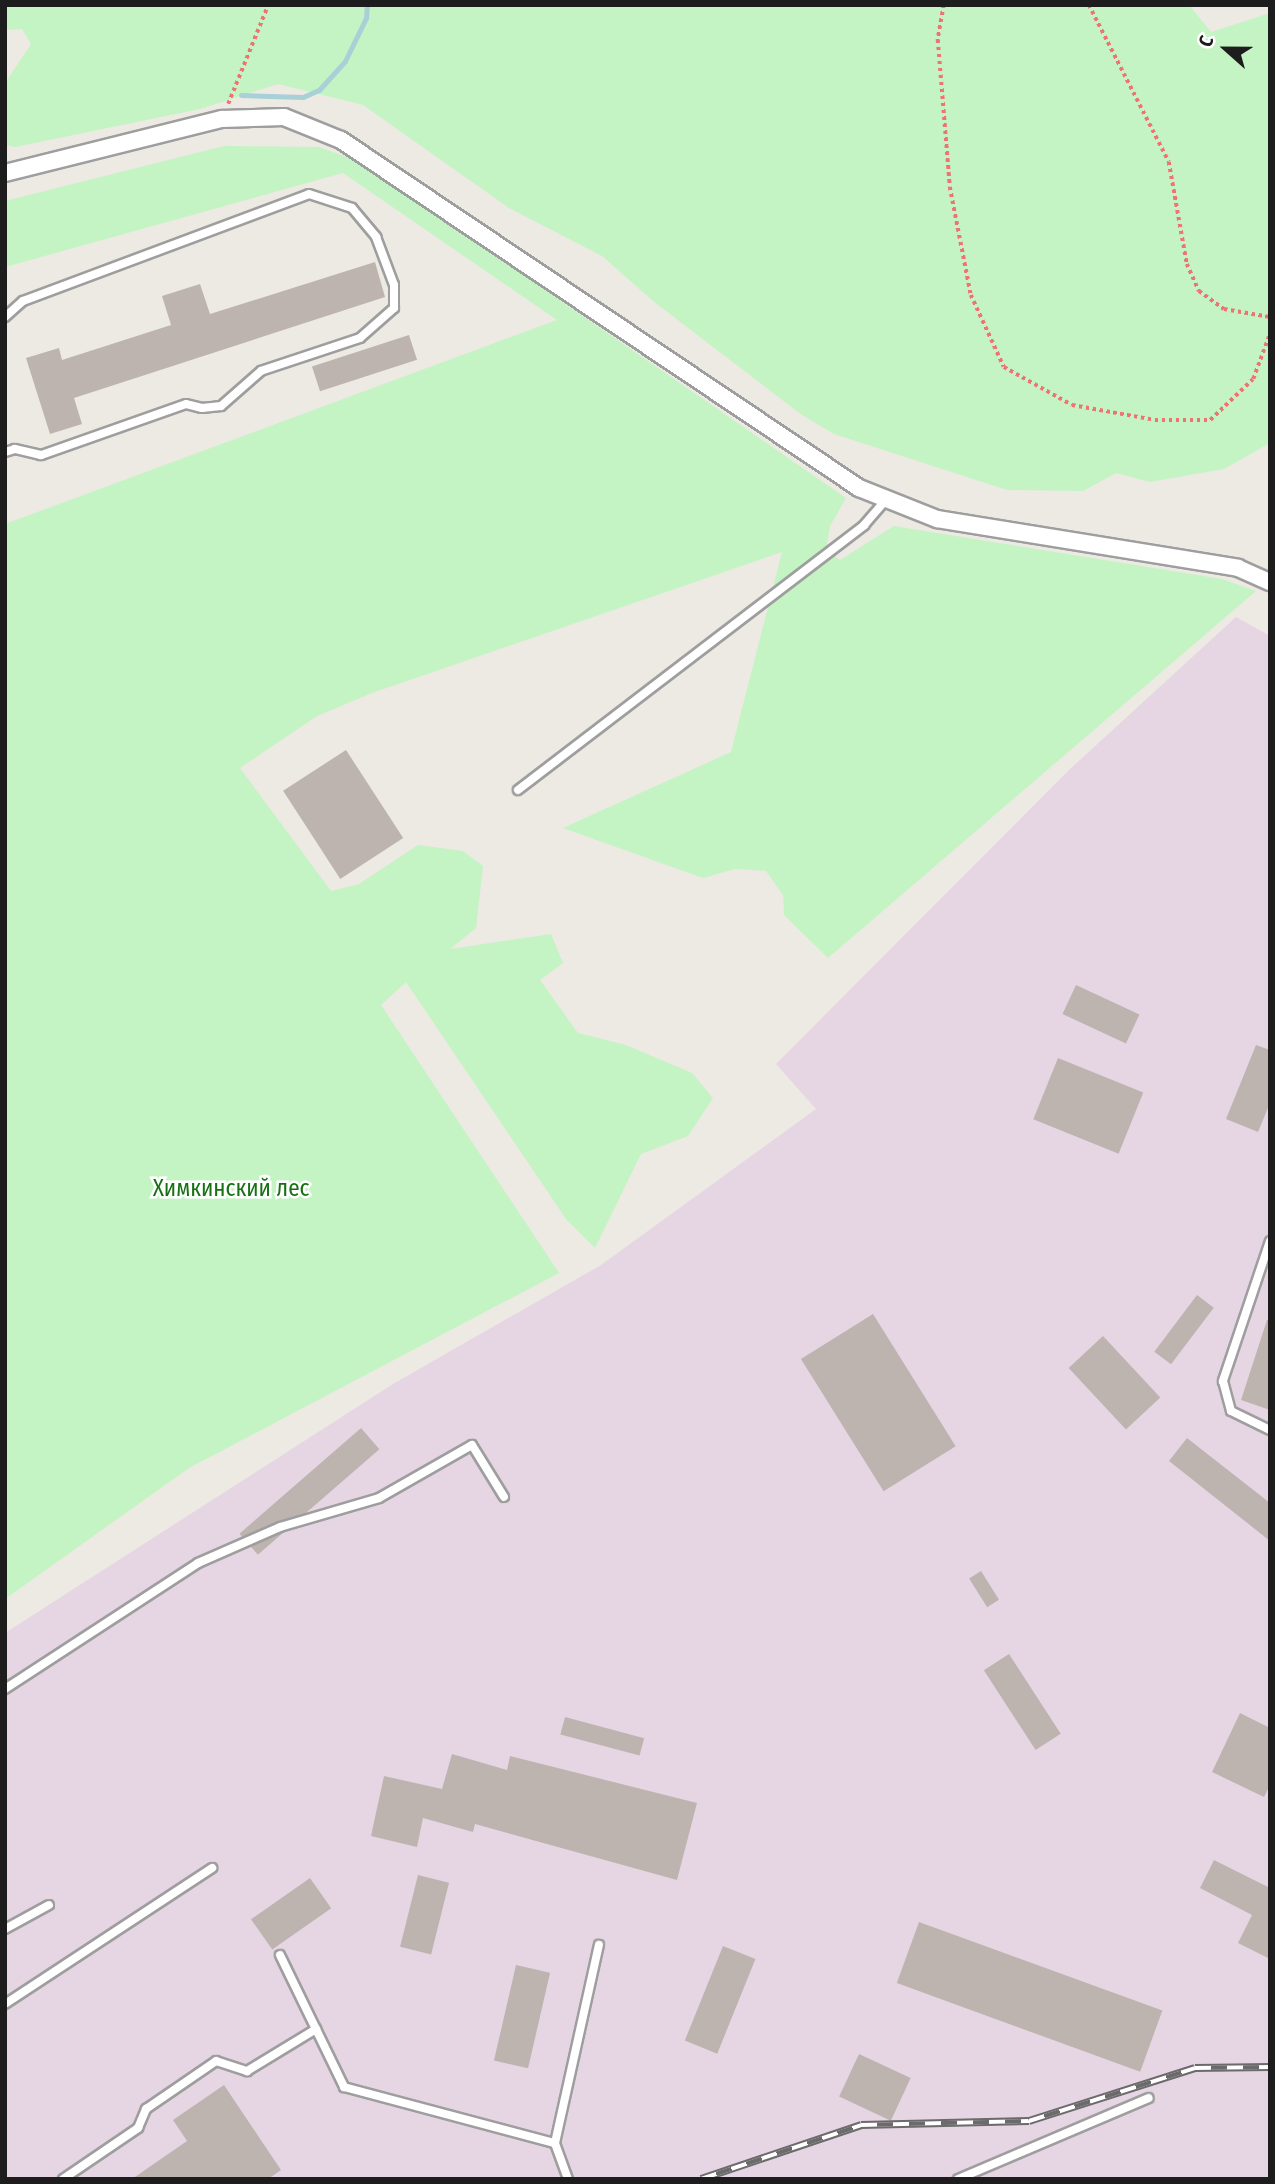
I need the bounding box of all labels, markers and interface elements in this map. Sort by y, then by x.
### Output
north arrow [1191,14,1261,84]
text: С [1193,33,1218,50]
park label: Химкинский лес [153,1174,309,1202]

